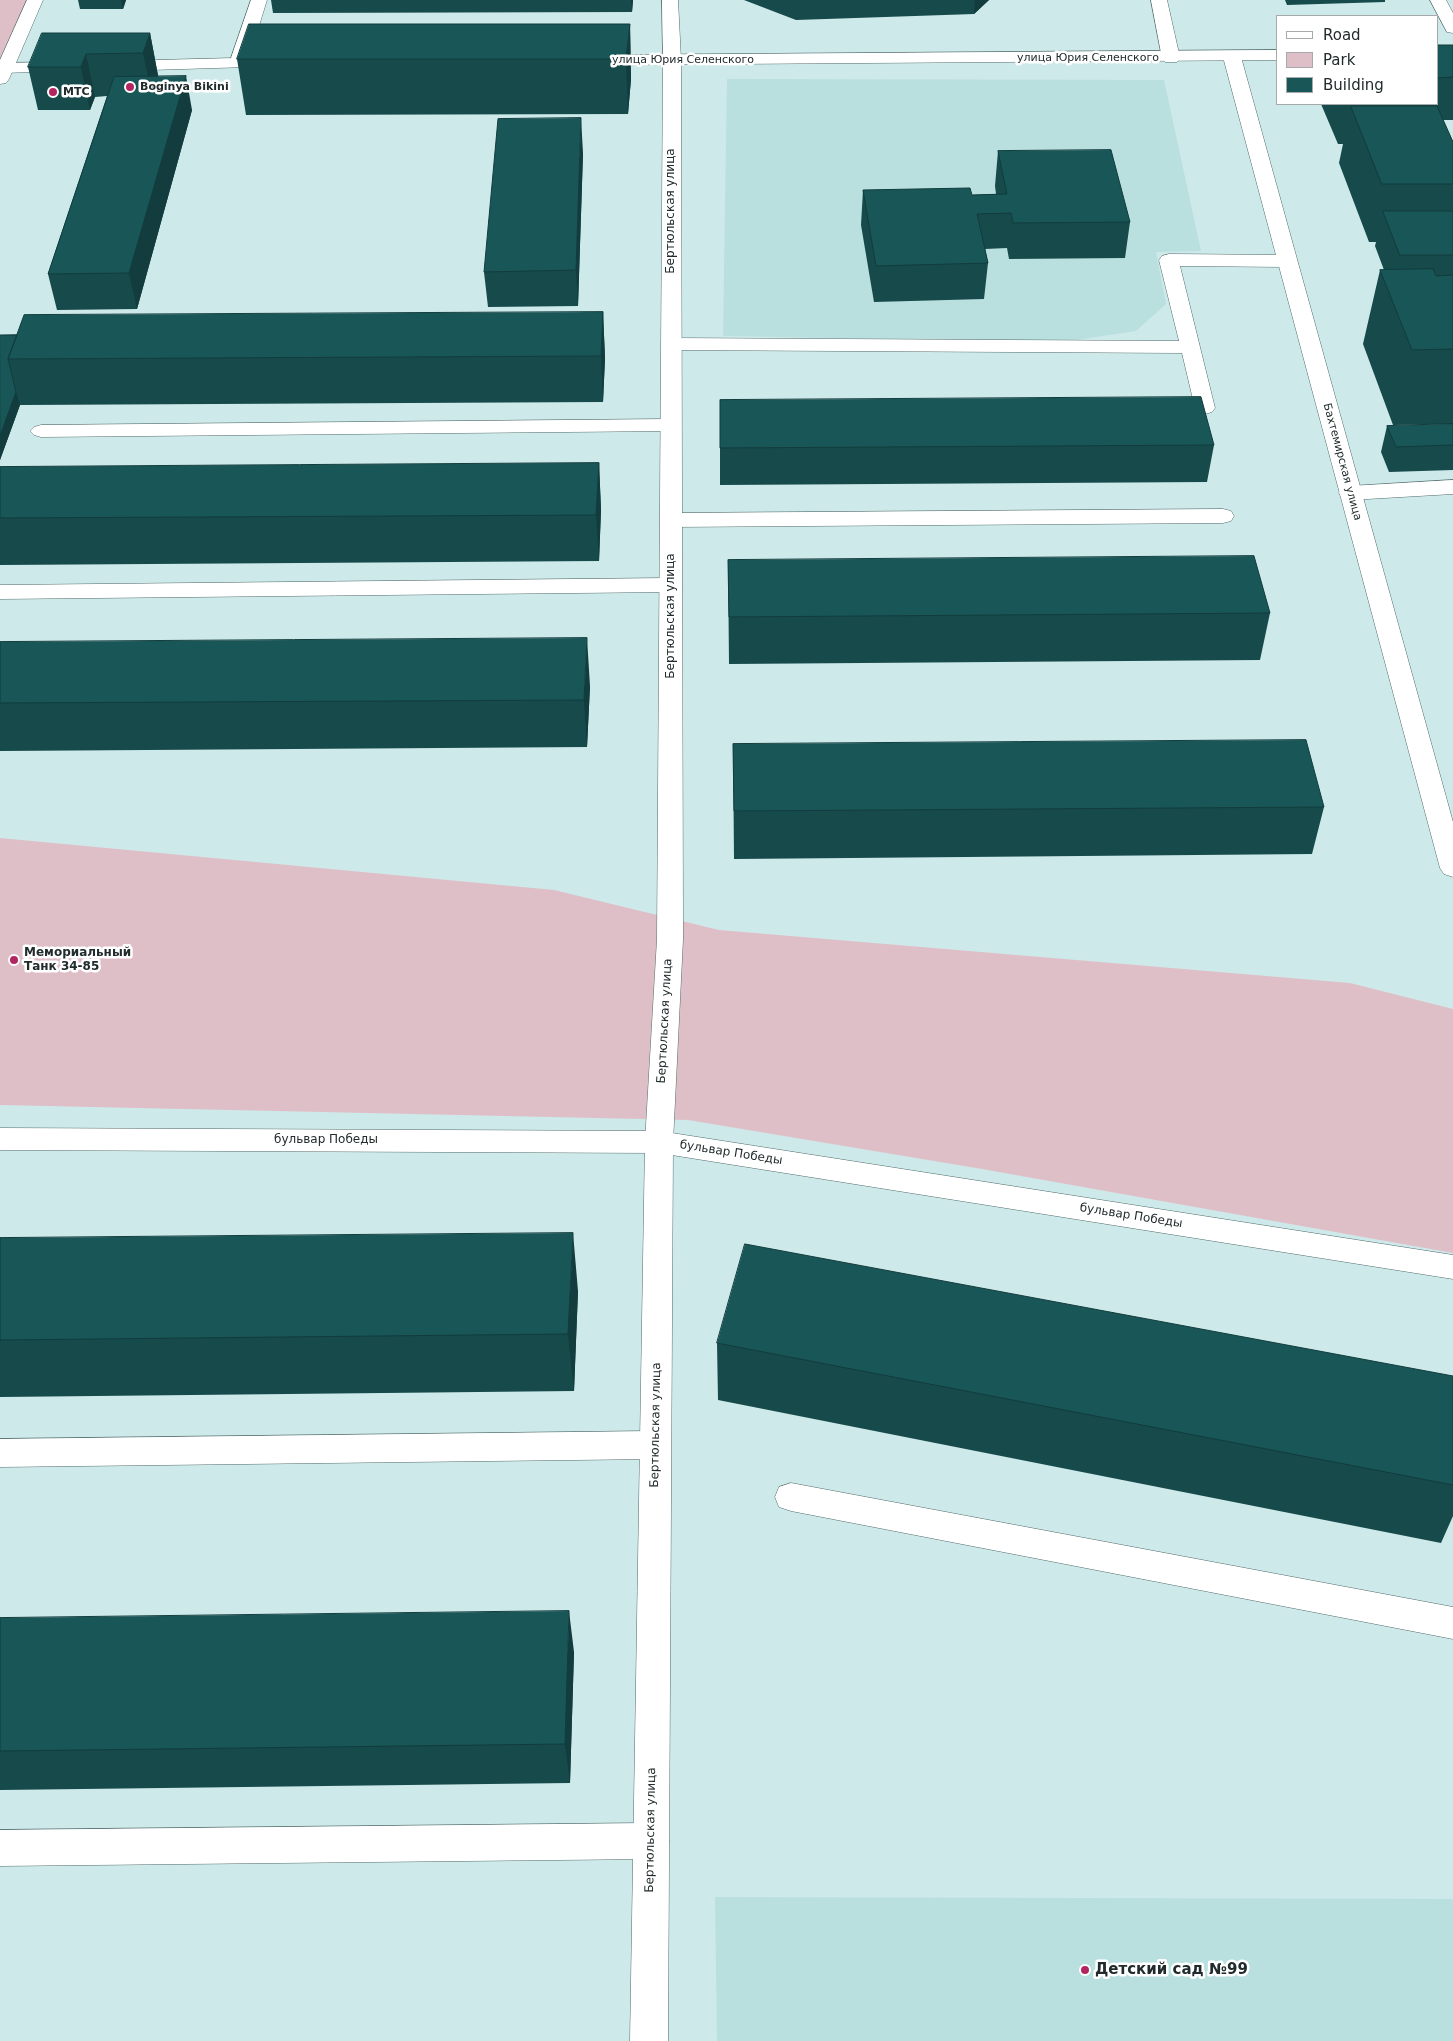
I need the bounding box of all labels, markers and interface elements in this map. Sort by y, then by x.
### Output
legend [1276,15,1438,105]
text: Road [1323,26,1361,44]
street label: улица Юрия Селенского [1017,51,1159,65]
text: Park [1323,51,1355,69]
street label: улица Юрия Селенского [612,53,754,67]
text: Building [1323,76,1384,94]
place label: Boginya Bikini [140,80,229,94]
marker: Boginya Bikini [124,81,136,93]
place label: МТС [63,85,90,99]
marker: МТС [47,86,59,98]
street label: Бертюльская улица [664,148,678,274]
street label: Бахтемирская улица [1320,402,1364,522]
street label: Бертюльская улица [664,553,678,679]
place label: Мемориальный Танк 34-85 [24,946,131,974]
marker: Мемориальный Танк 34-85 [8,954,20,966]
street label: Бертюльская улица [655,958,675,1084]
street label: бульвар Победы [274,1133,378,1147]
street label: бульвар Победы [679,1138,783,1168]
street label: бульвар Победы [1079,1201,1183,1231]
street label: Бертюльская улица [648,1362,664,1488]
street label: Бертюльская улица [643,1767,659,1893]
place label: Детский сад №99 [1095,1961,1248,1979]
marker: Детский сад №99 [1079,1964,1091,1976]

